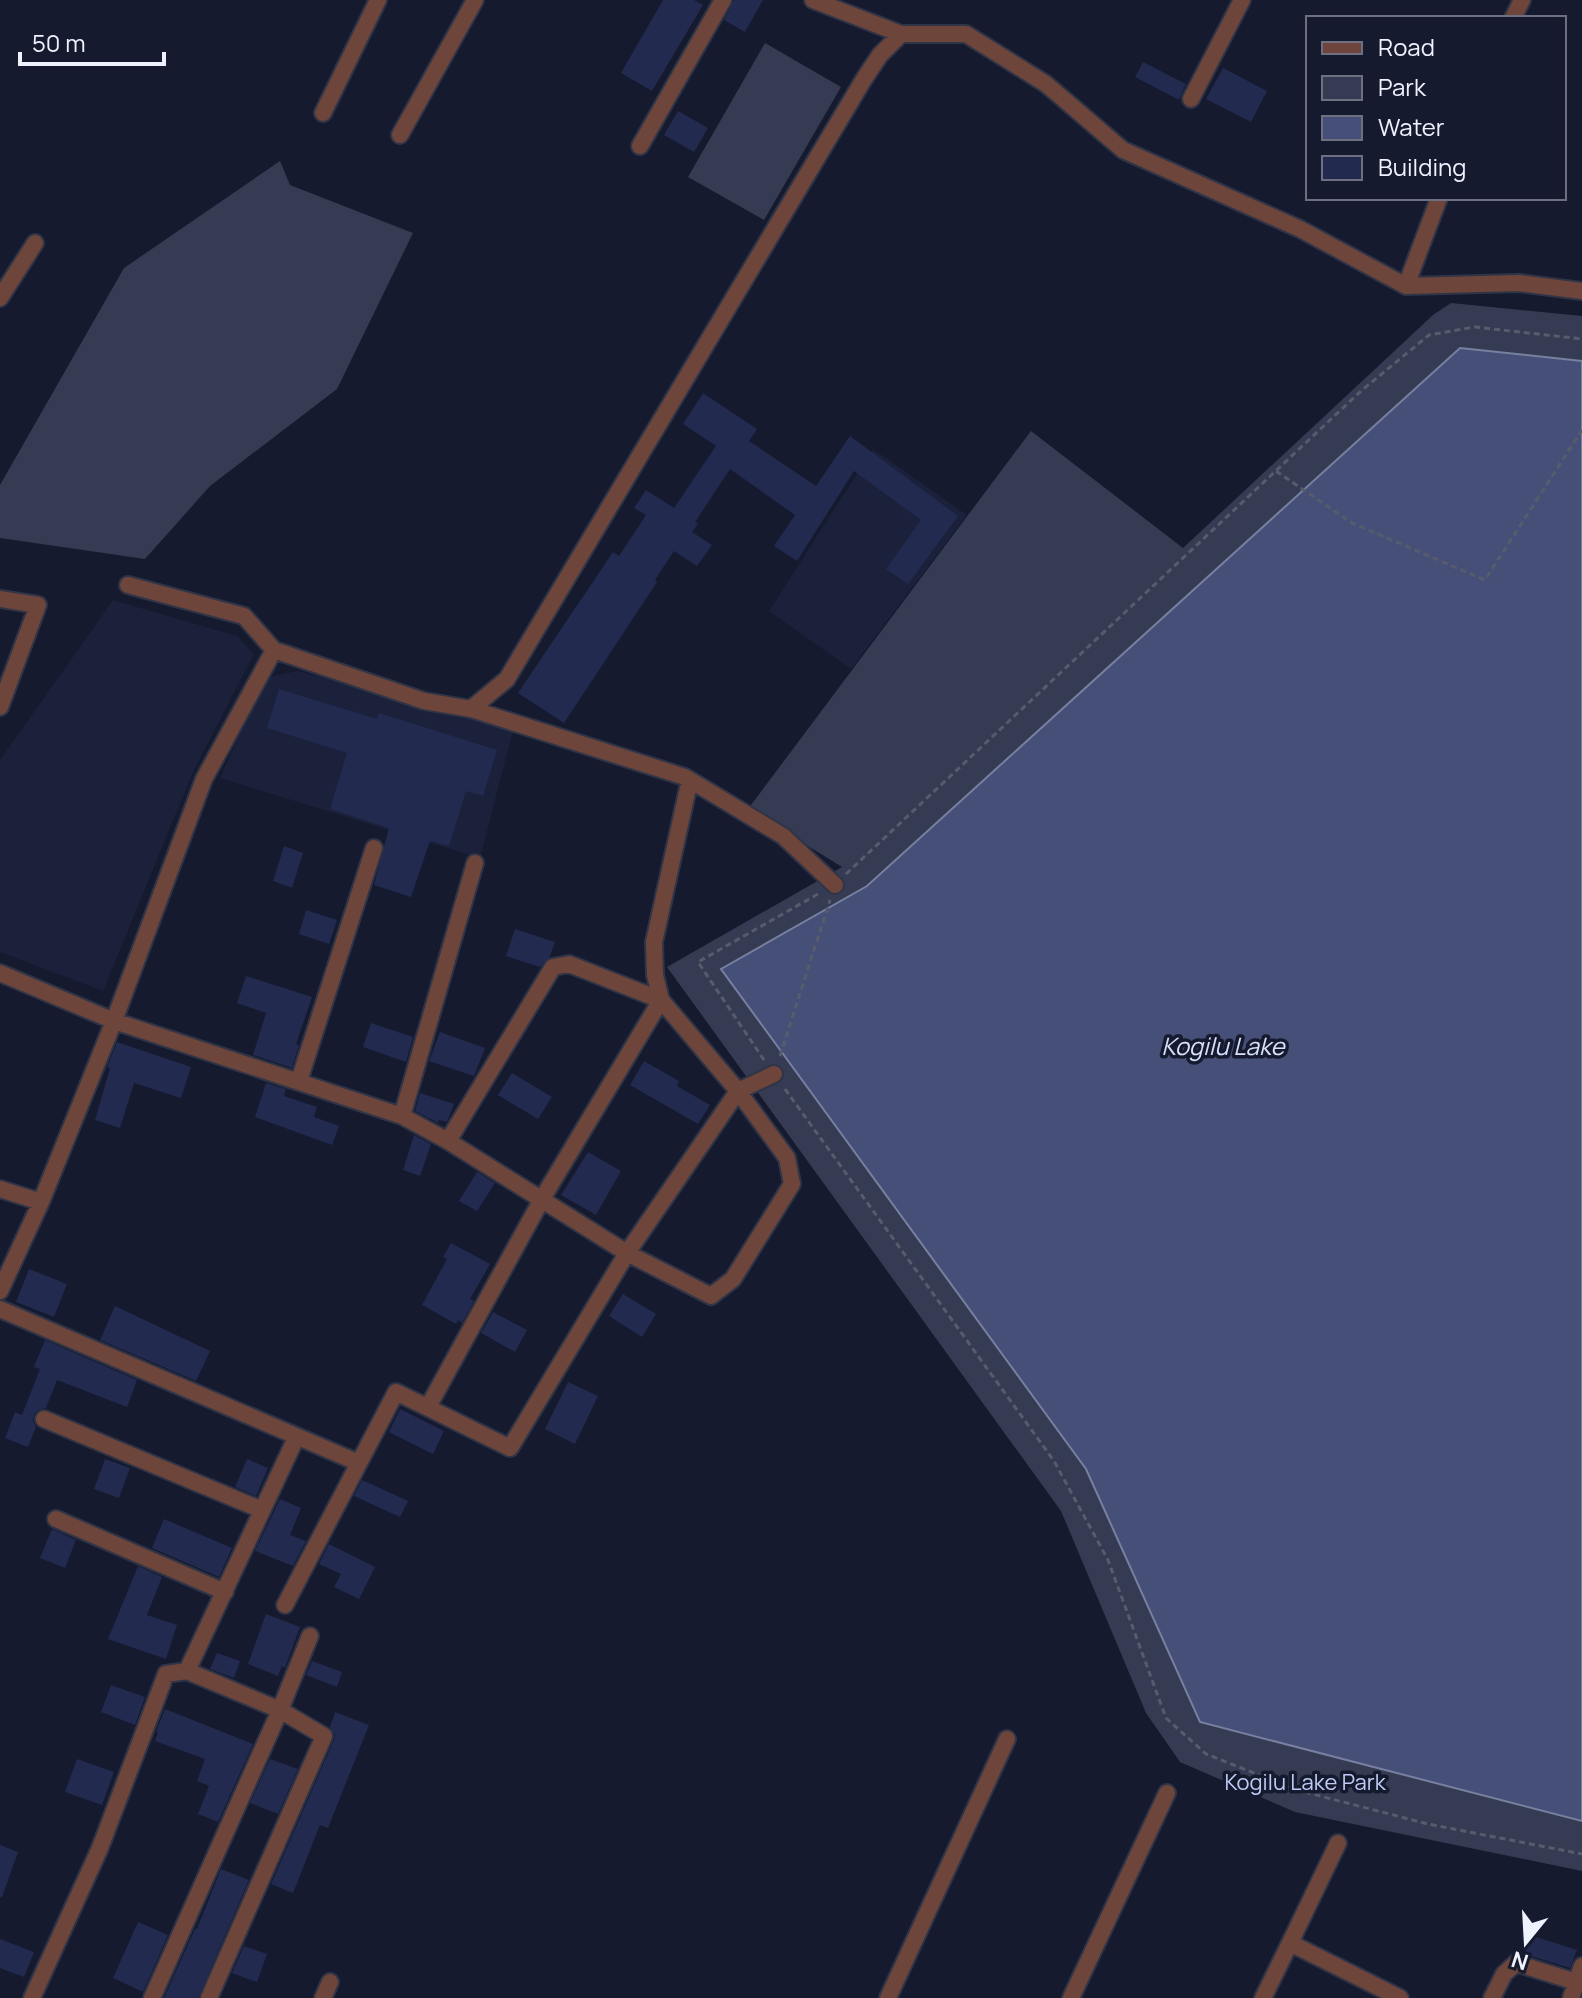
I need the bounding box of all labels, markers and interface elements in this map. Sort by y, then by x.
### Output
scale bar [20,16,164,66]
legend [1306,16,1566,200]
text: 50 m [32,26,86,59]
text: Road [1378,30,1435,63]
text: Park [1378,70,1427,103]
text: Water [1378,110,1445,143]
text: Building [1378,150,1466,183]
water label: Kogilu Lake [1161,1029,1287,1062]
park label: Kogilu Lake Park [1224,1767,1387,1797]
north arrow [1486,1902,1566,1982]
text: N [1508,1944,1532,1978]

